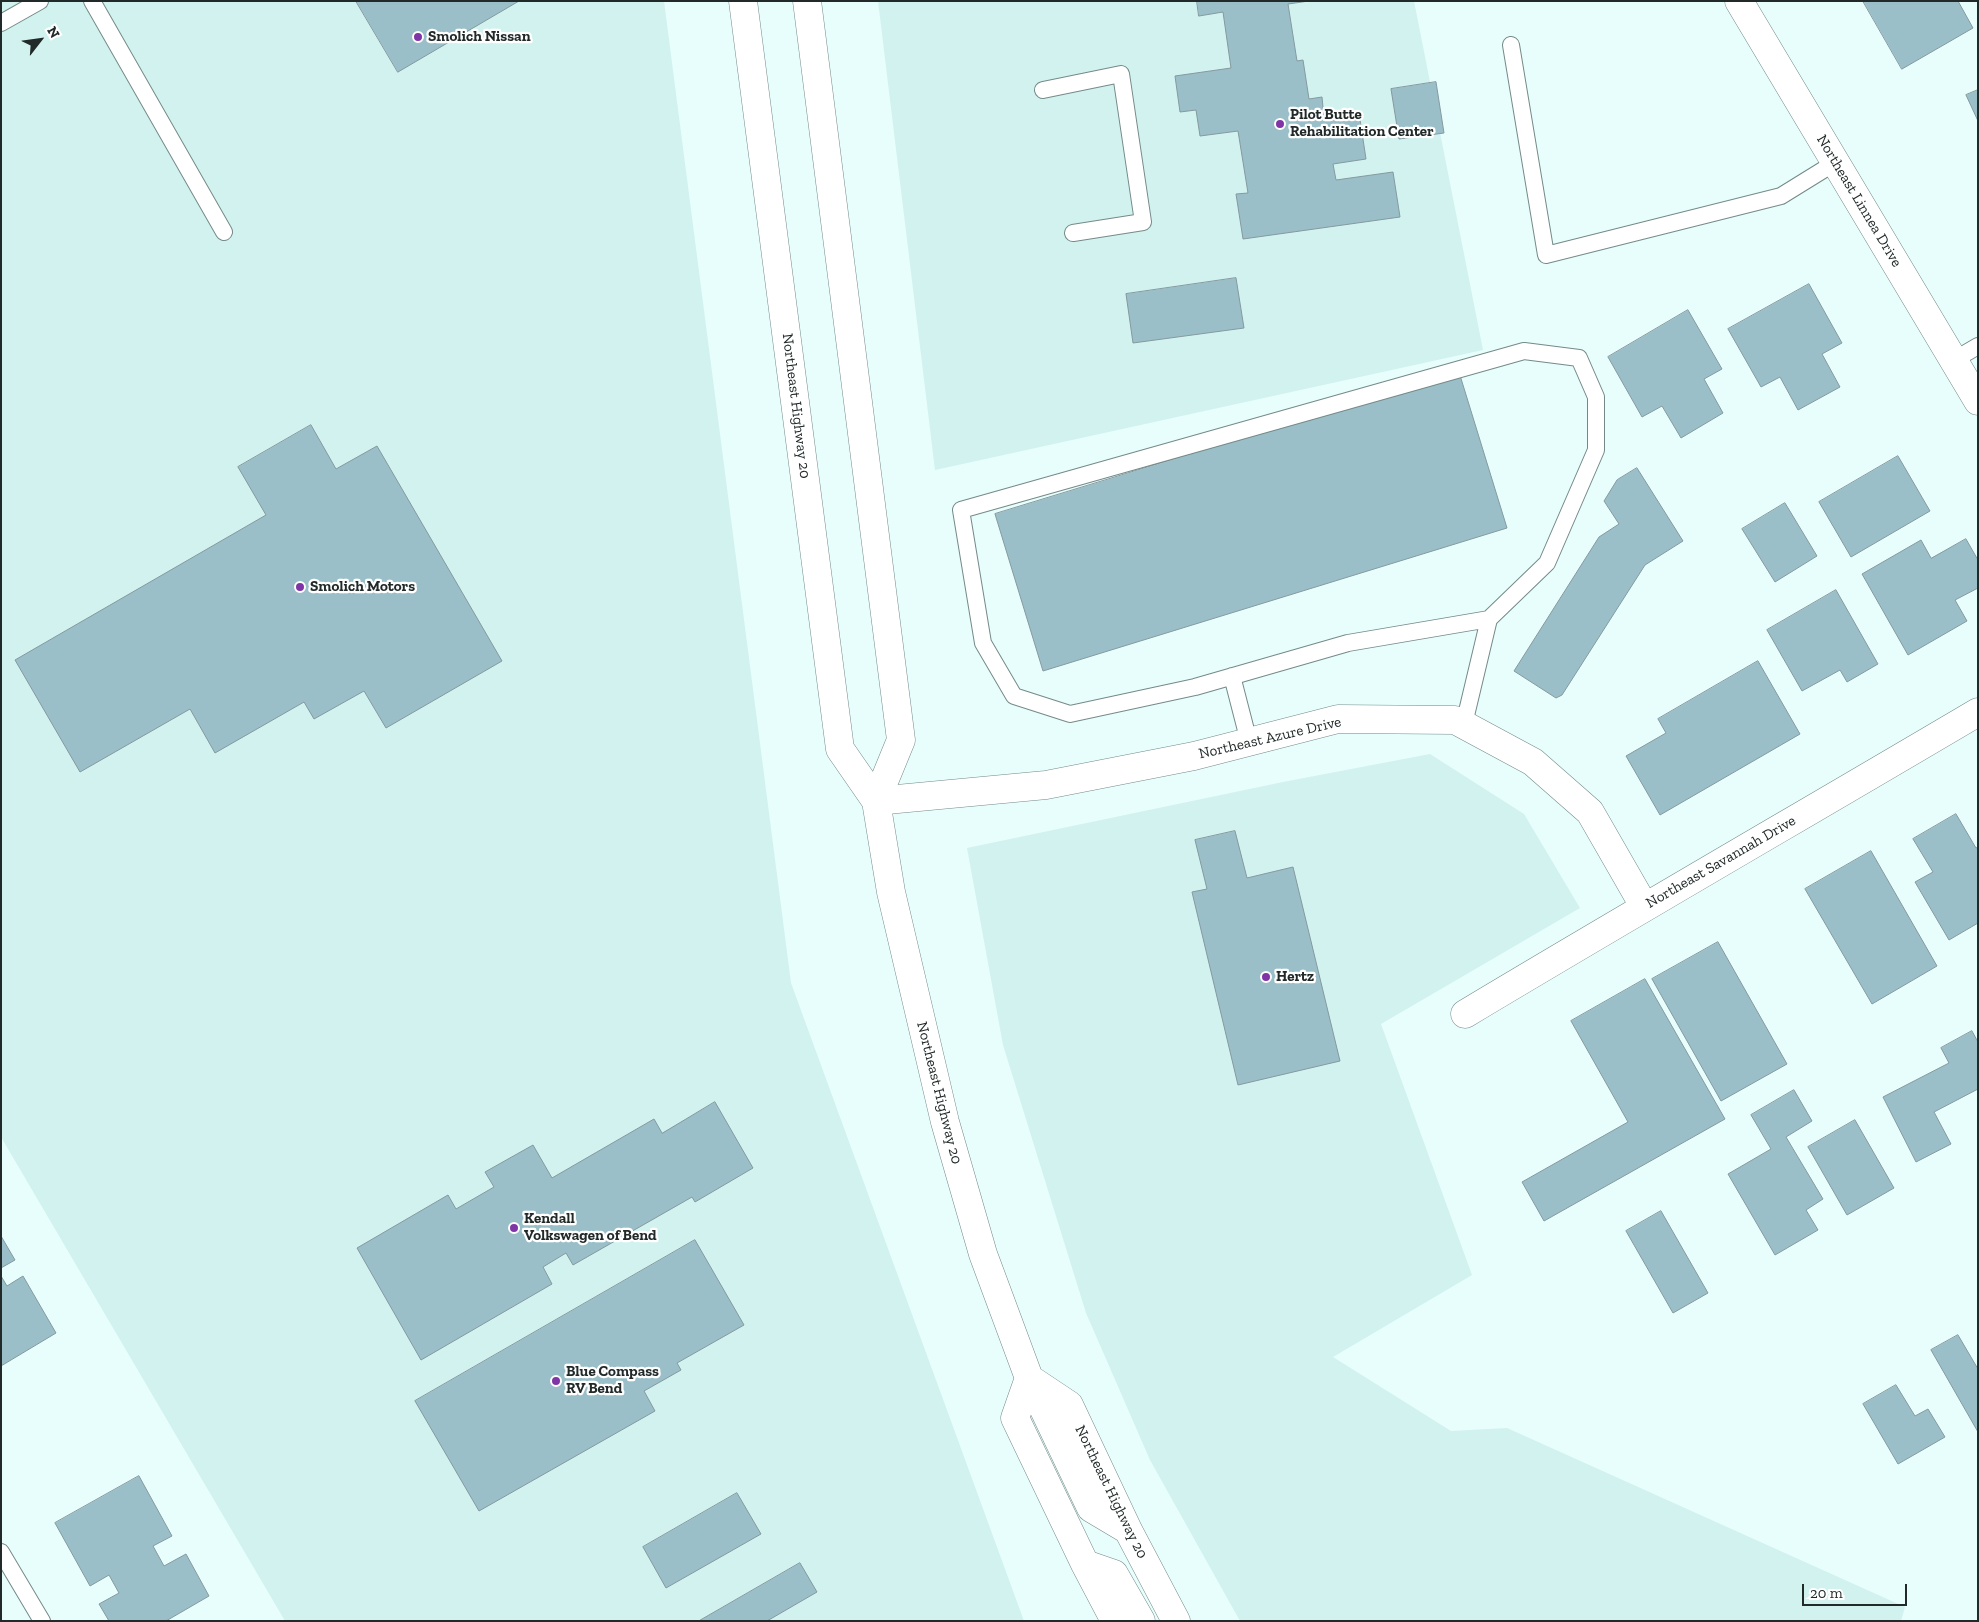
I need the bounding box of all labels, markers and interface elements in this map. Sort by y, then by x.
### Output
north arrow [15,15,65,65]
text: N [43,23,63,41]
place label: Smolich Nissan [428,28,531,46]
marker: Smolich Nissan [412,31,424,43]
place label: Pilot Butte Rehabilitation Center [1290,106,1434,141]
marker: Pilot Butte Rehabilitation Center [1274,118,1286,130]
street label: Northeast Linnea Drive [1812,132,1906,270]
street label: Northeast Highway 20 [778,332,814,480]
place label: Smolich Motors [310,578,415,596]
marker: Smolich Motors [294,581,306,593]
street label: Northeast Azure Drive [1197,713,1343,763]
street label: Northeast Savannah Drive [1643,812,1799,912]
place label: Hertz [1276,968,1314,986]
marker: Hertz [1260,971,1272,983]
street label: Northeast Highway 20 [913,1020,965,1166]
place label: Kendall Volkswagen of Bend [524,1210,657,1245]
marker: Kendall Volkswagen of Bend [508,1222,520,1234]
place label: Blue Compass RV Bend [566,1363,659,1398]
marker: Blue Compass RV Bend [550,1375,562,1387]
street label: Northeast Highway 20 [1071,1422,1151,1562]
scale bar [1804,1574,1909,1606]
text: 20 m [1810,1584,1843,1602]

